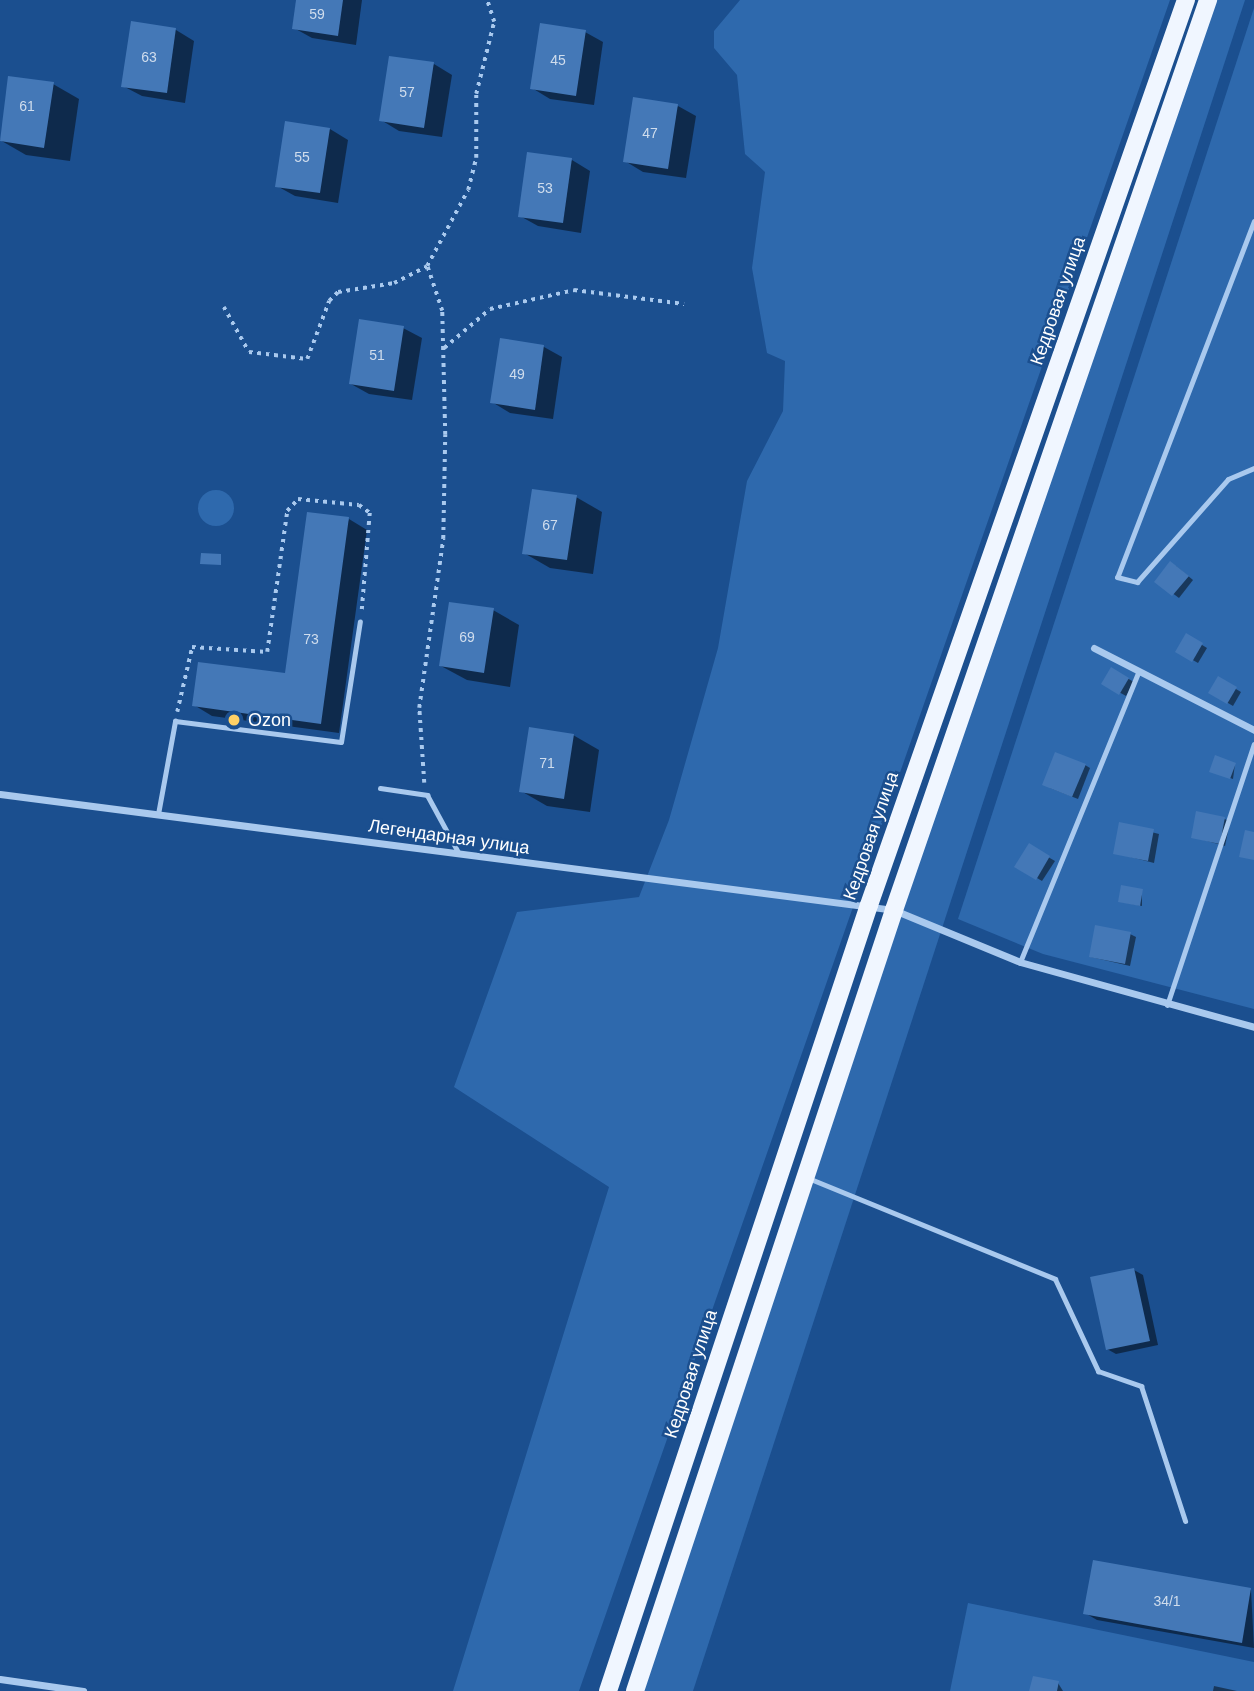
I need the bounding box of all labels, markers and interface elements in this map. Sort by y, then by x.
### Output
house number: 59 [309,6,325,22]
house number: 63 [141,49,157,65]
house number: 45 [550,52,566,68]
house number: 57 [399,84,415,100]
house number: 61 [19,98,35,114]
house number: 47 [642,125,658,141]
house number: 55 [294,149,310,165]
house number: 53 [537,180,553,196]
street label: Кедровая улица [1026,234,1090,368]
house number: 51 [369,347,385,363]
house number: 49 [509,366,525,382]
house number: 67 [542,517,558,533]
house number: 69 [459,629,475,645]
house number: 73 [303,631,319,647]
place label: Ozon [248,709,291,731]
marker: Ozon [226,712,242,728]
house number: 71 [539,755,555,771]
street label: Кедровая улица [839,769,903,903]
street label: Легендарная улица [367,815,531,859]
street label: Кедровая улица [660,1307,722,1441]
house number: 34/1 [1153,1593,1181,1609]

